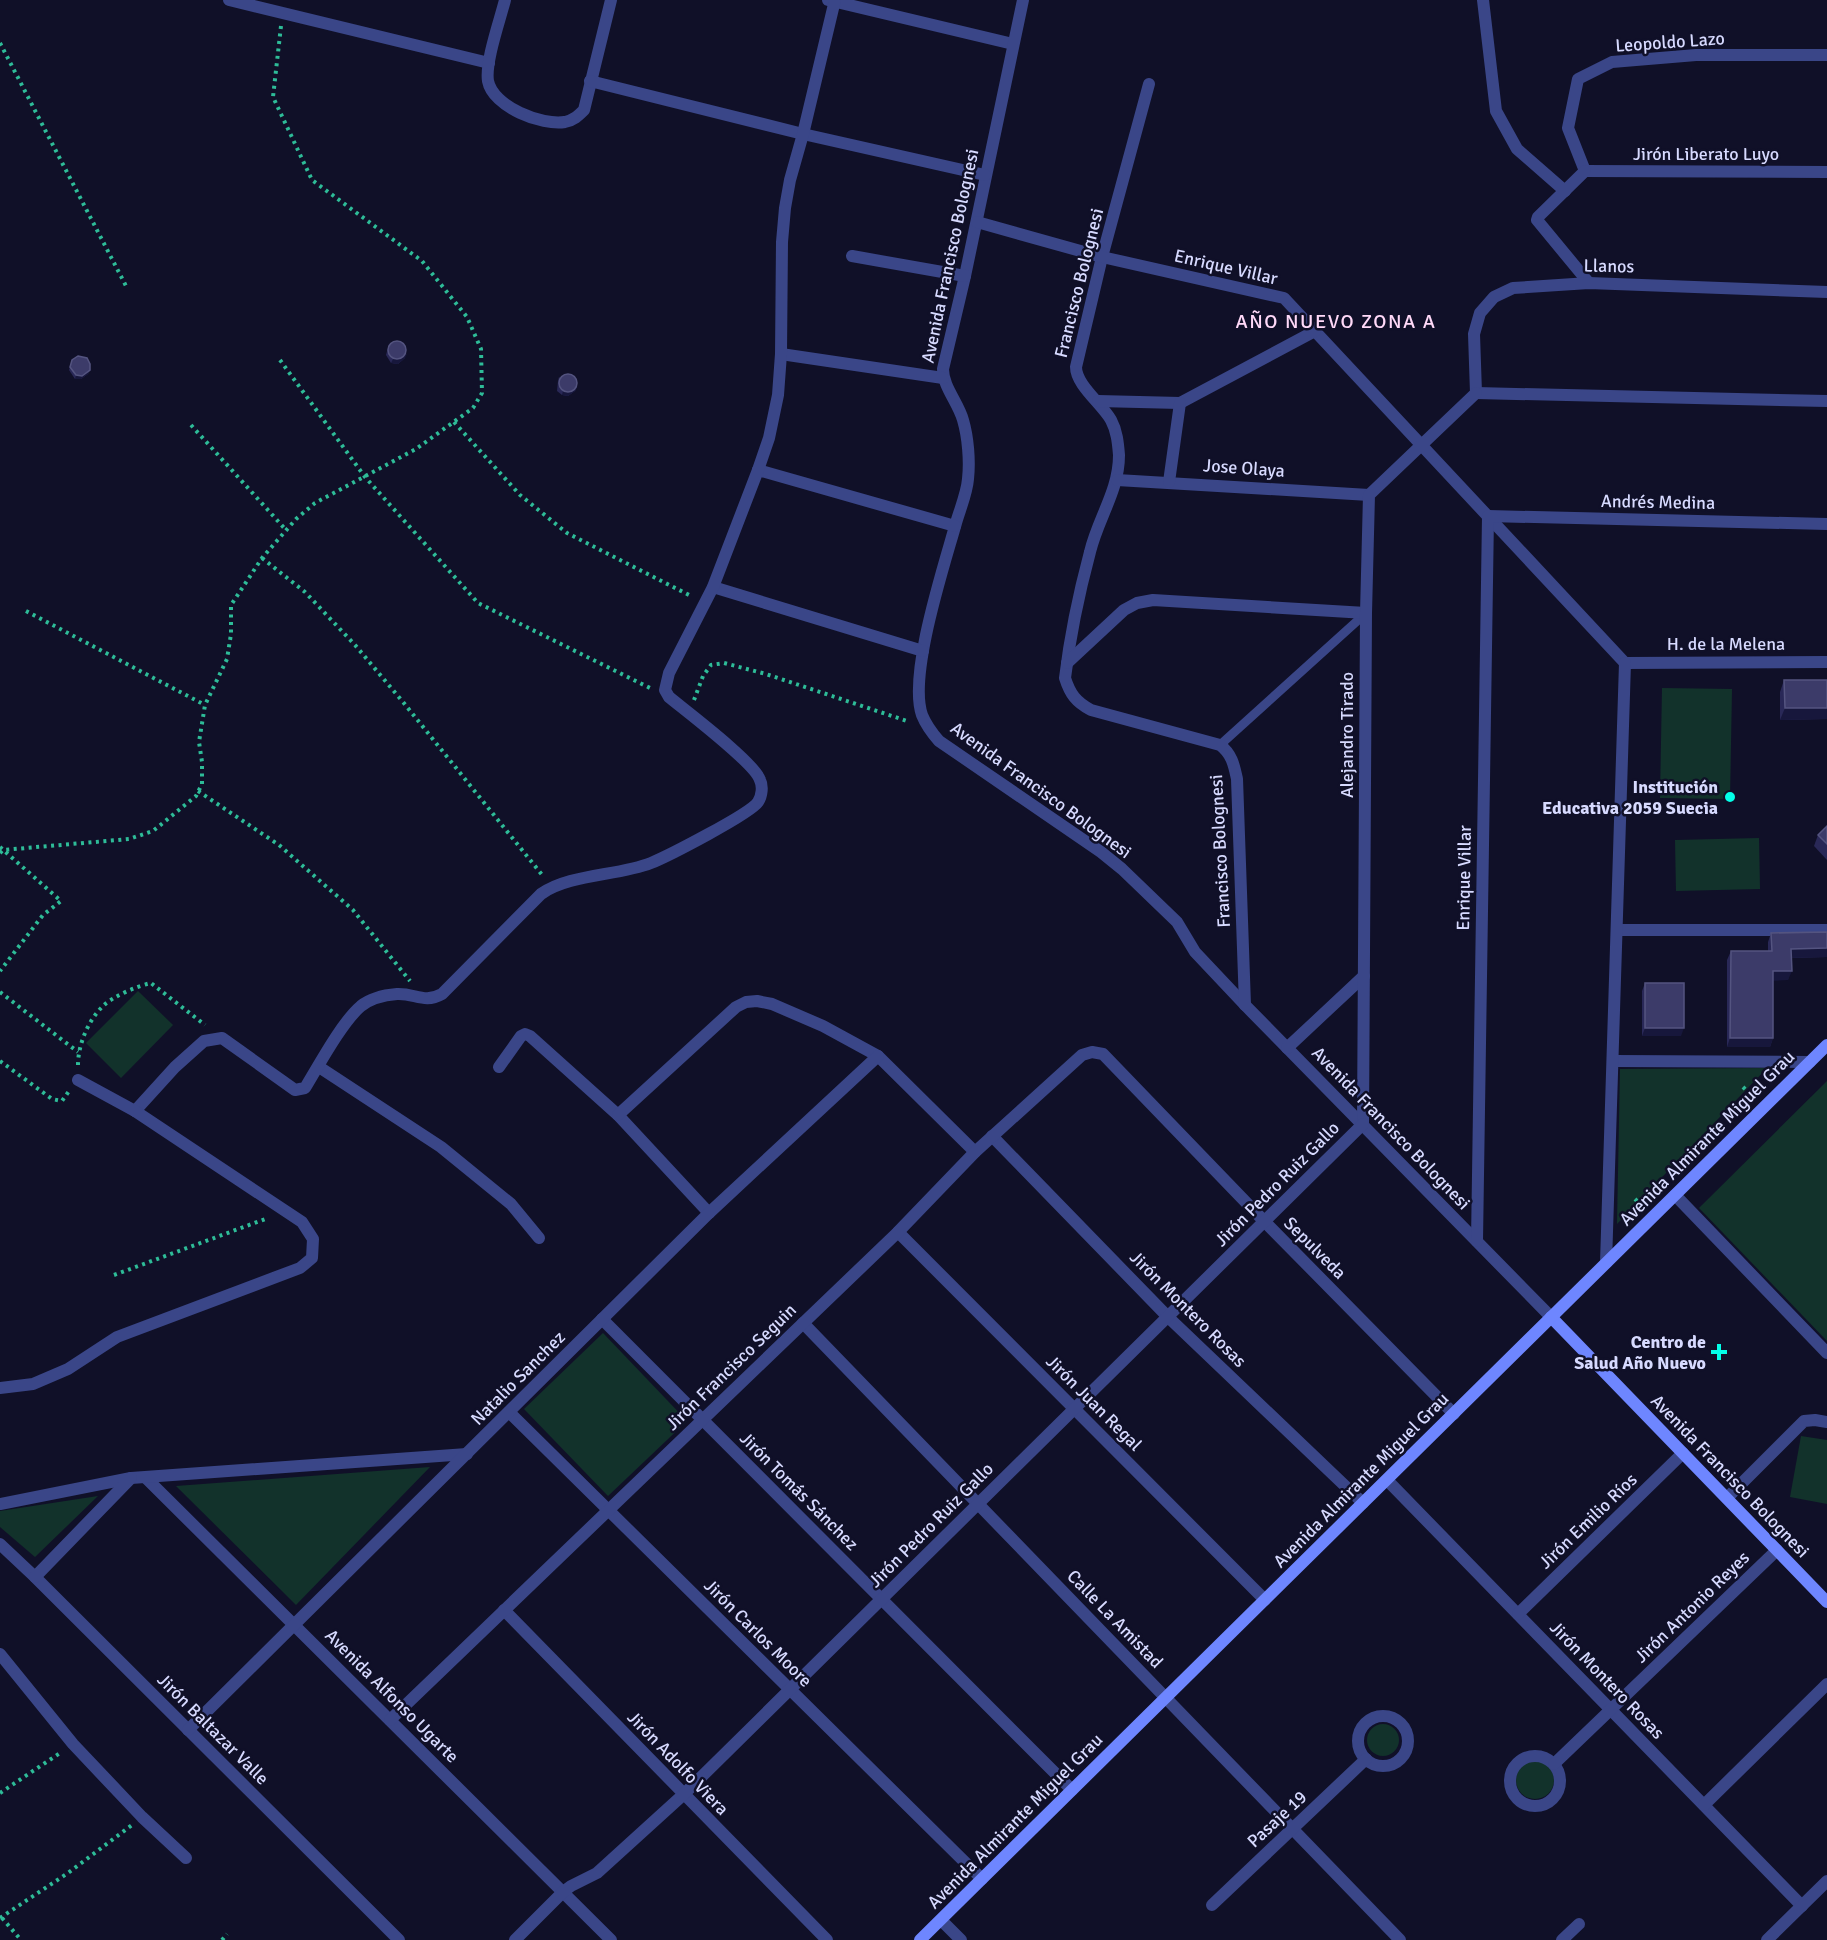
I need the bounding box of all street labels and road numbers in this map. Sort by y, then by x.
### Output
street label: Leopoldo Lazo [1615,27,1725,57]
street label: Jirón Liberato Luyo [1633,143,1779,165]
street label: Avenida Francisco Bolognesi [917,147,983,365]
street label: Francisco Bolognesi [1050,206,1108,360]
street label: Enrique Villar [1172,244,1280,290]
street label: Llanos [1583,255,1635,277]
street label: Jose Olaya [1203,454,1285,482]
street label: Andrés Medina [1601,490,1715,514]
street label: H. de la Melena [1667,633,1785,655]
street label: Alejandro Tirado [1336,672,1358,798]
street label: Avenida Francisco Bolognesi [946,717,1136,863]
street label: Francisco Bolognesi [1205,774,1235,928]
street label: Enrique Villar [1452,825,1476,931]
street label: Avenida Francisco Bolognesi [1307,1042,1475,1214]
street label: Avenida Almirante Miguel Grau [1615,1046,1799,1230]
street label: Jirón Pedro Ruiz Gallo [1210,1117,1344,1251]
street label: Sepulveda [1279,1212,1351,1284]
street label: Jirón Montero Rosas [1125,1246,1251,1372]
street label: Jirón Francisco Seguin [661,1299,801,1435]
street label: Natalio Sanchez [466,1326,570,1430]
street label: Jirón Juan Regal [1041,1350,1147,1456]
street label: Avenida Almirante Miguel Grau [1269,1388,1453,1572]
street label: Avenida Francisco Bolognesi [1646,1390,1814,1562]
street label: Jirón Tomás Sánchez [735,1427,863,1555]
street label: Jirón Pedro Ruiz Gallo [864,1458,998,1592]
street label: Jirón Emilio Ríos [1534,1469,1642,1573]
street label: Jirón Antonio Reyes [1630,1547,1754,1667]
street label: Calle La Amistad [1063,1565,1167,1673]
street label: Jirón Carlos Moore [699,1574,817,1692]
street label: Jirón Montero Rosas [1545,1616,1669,1744]
street label: Avenida Alfonso Ugarte [321,1625,463,1767]
street label: Jirón Baltazar Valle [153,1669,273,1789]
street label: Jirón Adolfo Viera [623,1706,733,1820]
street label: Avenida Almirante Miguel Grau [923,1729,1107,1913]
street label: Pasaje 19 [1243,1786,1311,1852]

